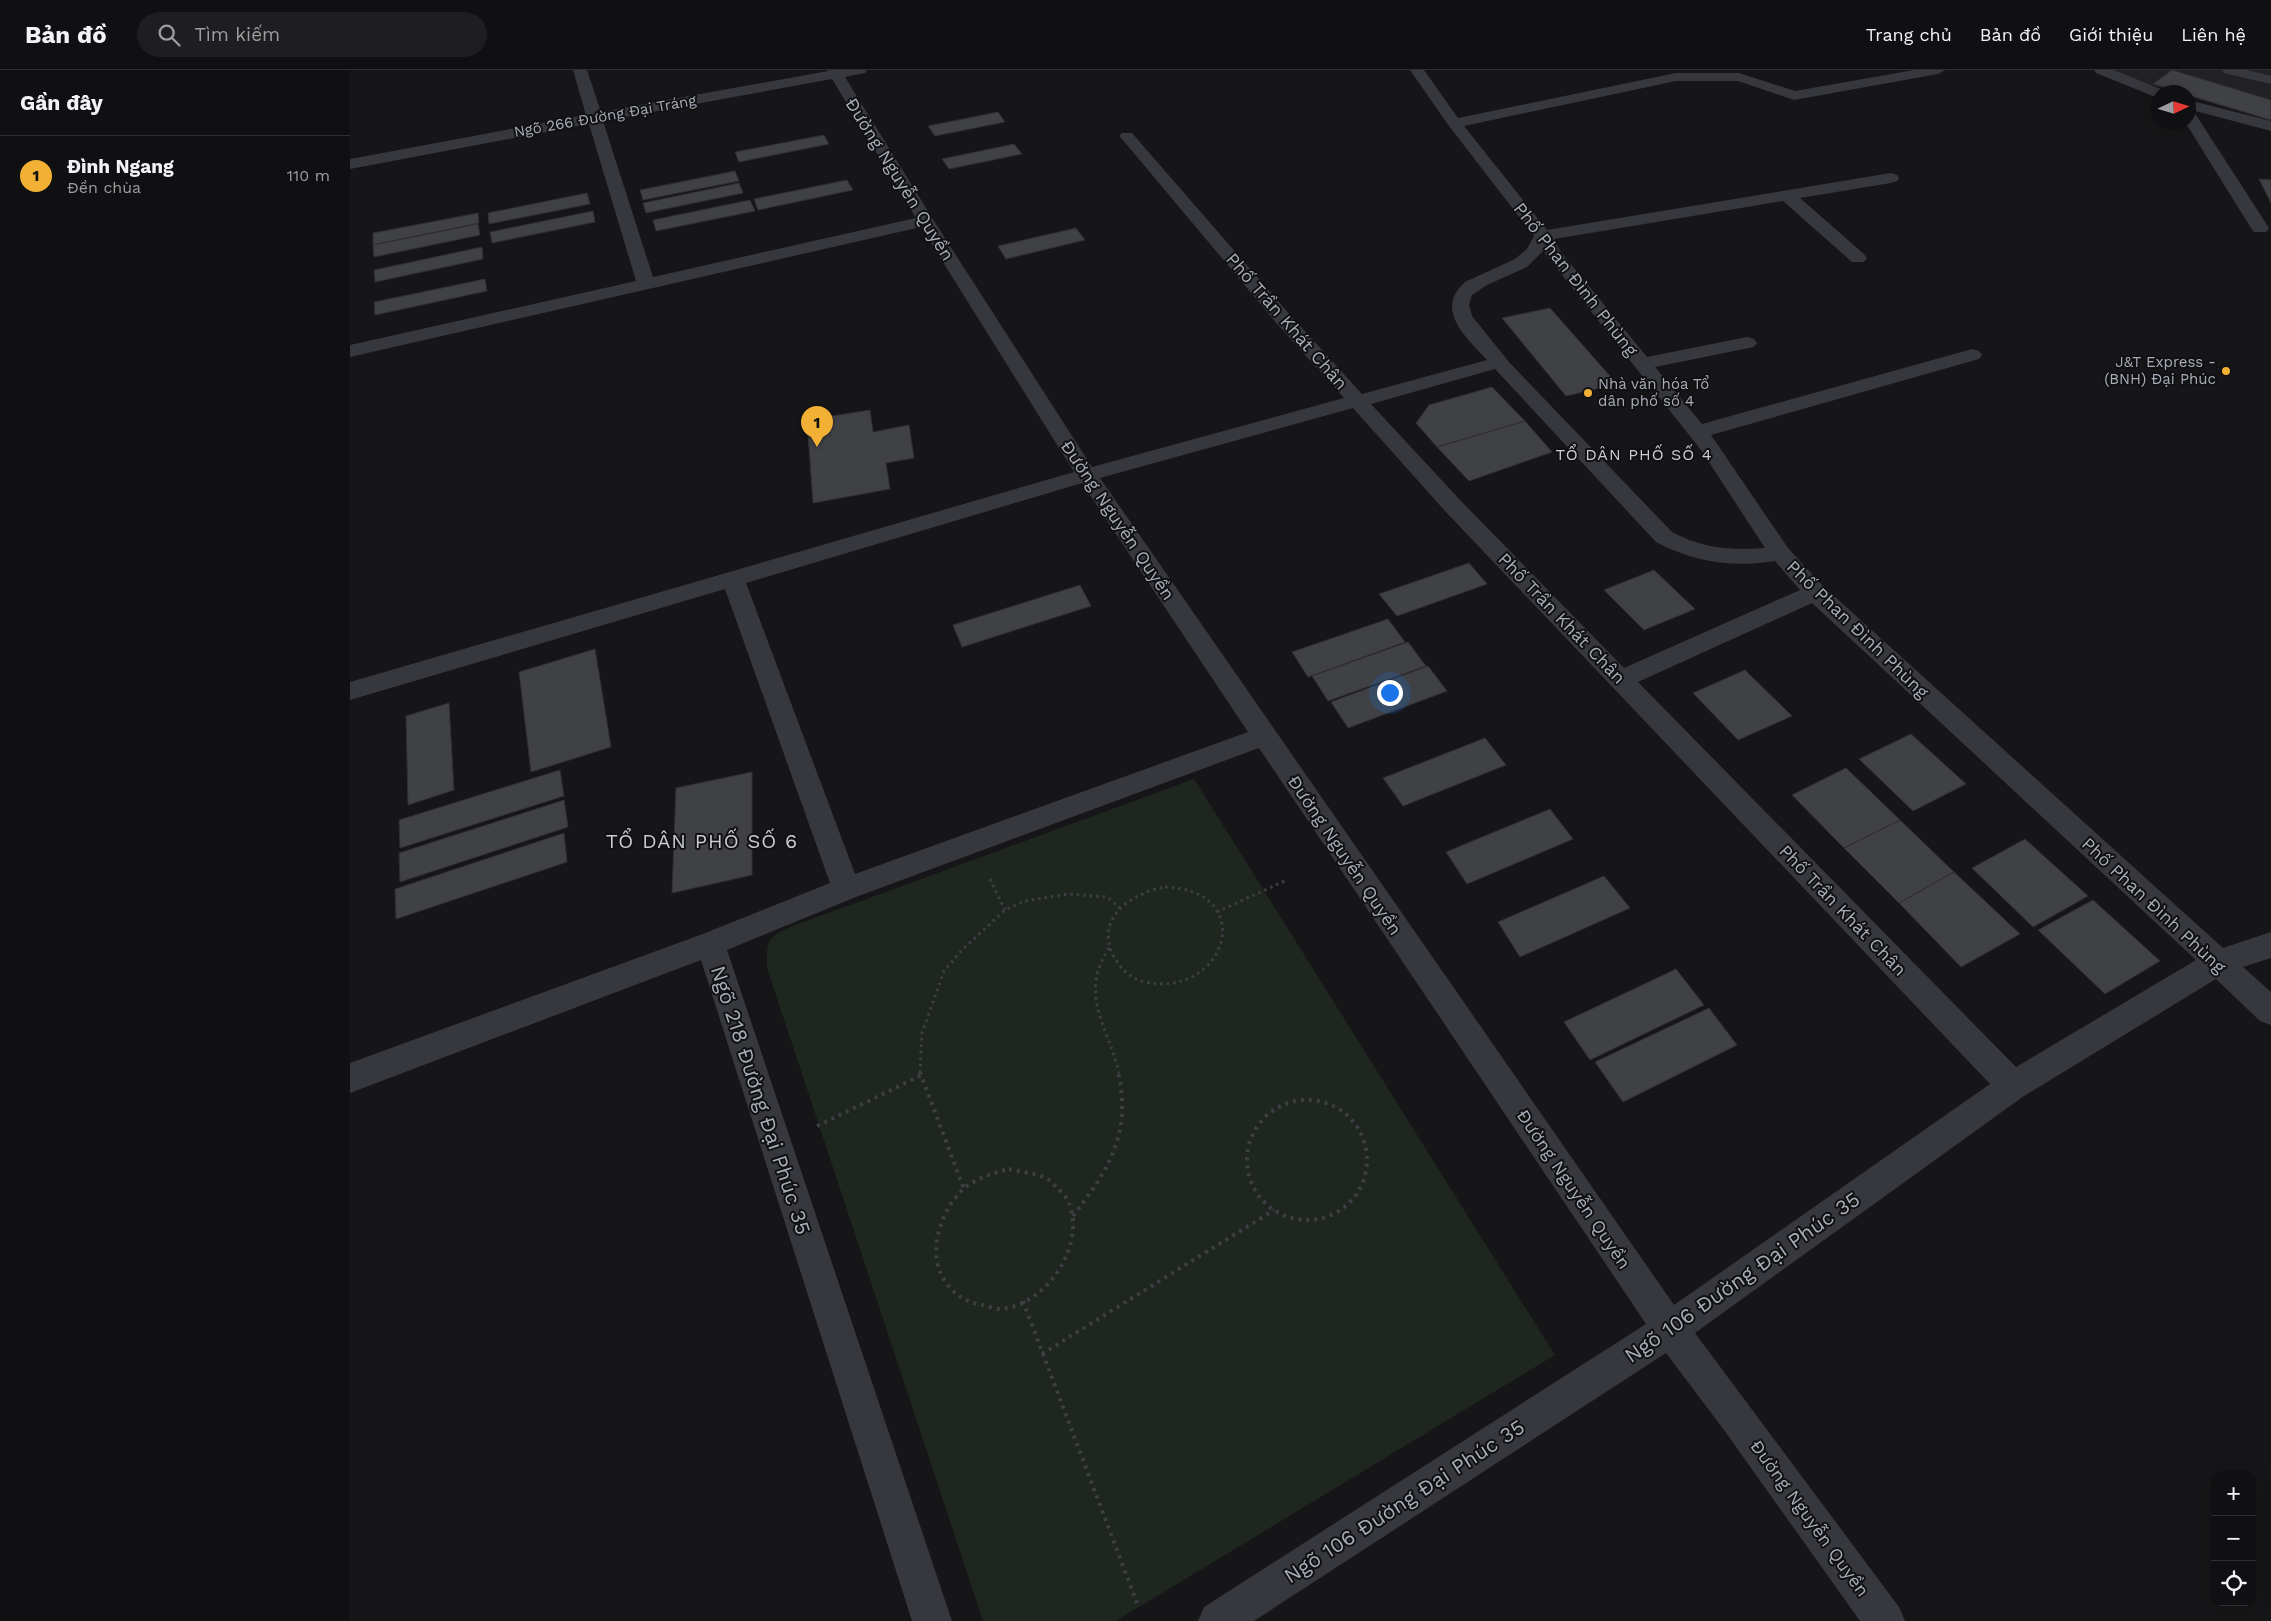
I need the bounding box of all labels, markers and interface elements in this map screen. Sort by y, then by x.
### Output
search box [137,12,487,57]
text: Bản đồ [25,21,107,49]
icon: search [155,21,183,49]
text: Tìm kiếm [195,23,280,46]
text: Trang chủ [1866,24,1952,45]
text: Bản đồ [1980,24,2041,45]
text: Giới thiệu [2069,24,2153,45]
text: Liên hệ [2181,24,2246,45]
north arrow [2151,85,2196,130]
text: Gần đây [20,90,103,115]
street label: Ngõ 266 Đường Đại Tráng [513,91,698,141]
street label: Đường Nguyễn Quyền [841,94,959,264]
text: Đình Ngang [67,155,174,178]
text: 1 [33,166,39,185]
text: 110 m [287,166,330,185]
text: Đền chùa [67,178,141,197]
street label: Phố Phan Đình Phùng [1510,198,1643,360]
street label: Phố Trần Khát Chân [1222,248,1352,394]
place label: J&T Express - (BNH) Đại Phúc [2104,353,2216,388]
marker: J&T Express - (BNH) Đại Phúc [2220,365,2232,377]
place label: Nhà văn hóa Tổ dân phố số 4 [1598,375,1709,410]
marker: Nhà văn hóa Tổ dân phố số 4 [1582,387,1594,399]
pin: 1 [801,406,833,447]
street label: Đường Nguyễn Quyền [1057,436,1179,604]
district label: TỔ DÂN PHỐ SỐ 4 [1555,444,1713,464]
street label: Phố Trần Khát Chân [1494,548,1630,688]
street label: Phố Phan Đình Phùng [1783,556,1934,702]
your location [1377,680,1403,706]
street label: Đường Nguyễn Quyền [1284,771,1406,939]
district label: TỔ DÂN PHỐ SỐ 6 [606,828,798,853]
street label: Phố Phan Đình Phùng [2078,833,2231,977]
street label: Phố Trần Khát Chân [1775,840,1911,980]
street label: Ngõ 218 Đường Đại Phúc 35 [706,962,816,1238]
street label: Đường Nguyễn Quyền [1513,1105,1635,1273]
street label: Ngõ 106 Đường Đại Phúc 35 [1620,1186,1864,1368]
street label: Ngõ 106 Đường Đại Phúc 35 [1279,1414,1529,1588]
street label: Đường Nguyễn Quyền [1746,1436,1874,1600]
map controls [2211,1471,2256,1606]
button: + [2211,1471,2256,1516]
button: − [2211,1516,2256,1561]
button: locate [2211,1561,2256,1606]

